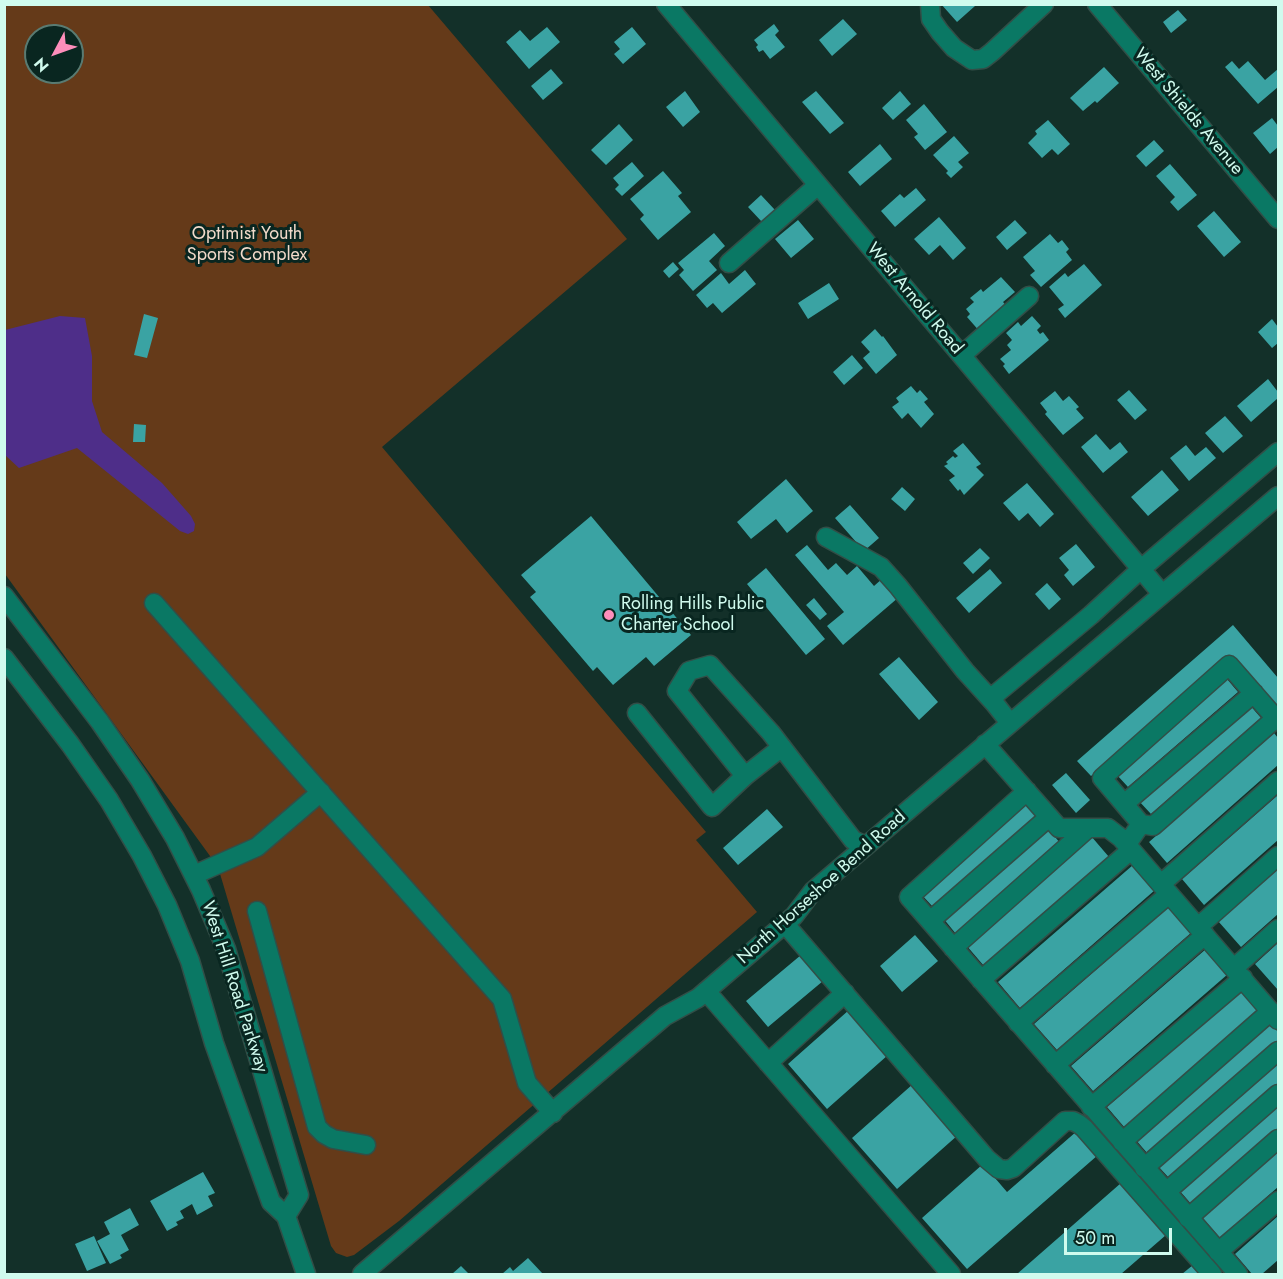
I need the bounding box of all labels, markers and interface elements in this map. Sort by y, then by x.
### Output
north arrow [24,24,84,84]
street label: West Shields Avenue [1129,44,1247,180]
text: N [29,52,54,77]
park label: Optimist Youth Sports Complex [187,224,307,266]
street label: West Arnold Road [861,239,967,359]
place label: Rolling Hills Public Charter School [621,594,764,636]
marker: Rolling Hills Public Charter School [602,608,616,622]
street label: North Horseshoe Bend Road [733,807,911,969]
street label: West Hill Road Parkway [196,898,272,1076]
scale bar [1067,1216,1175,1254]
text: 50 m [1075,1225,1115,1251]

